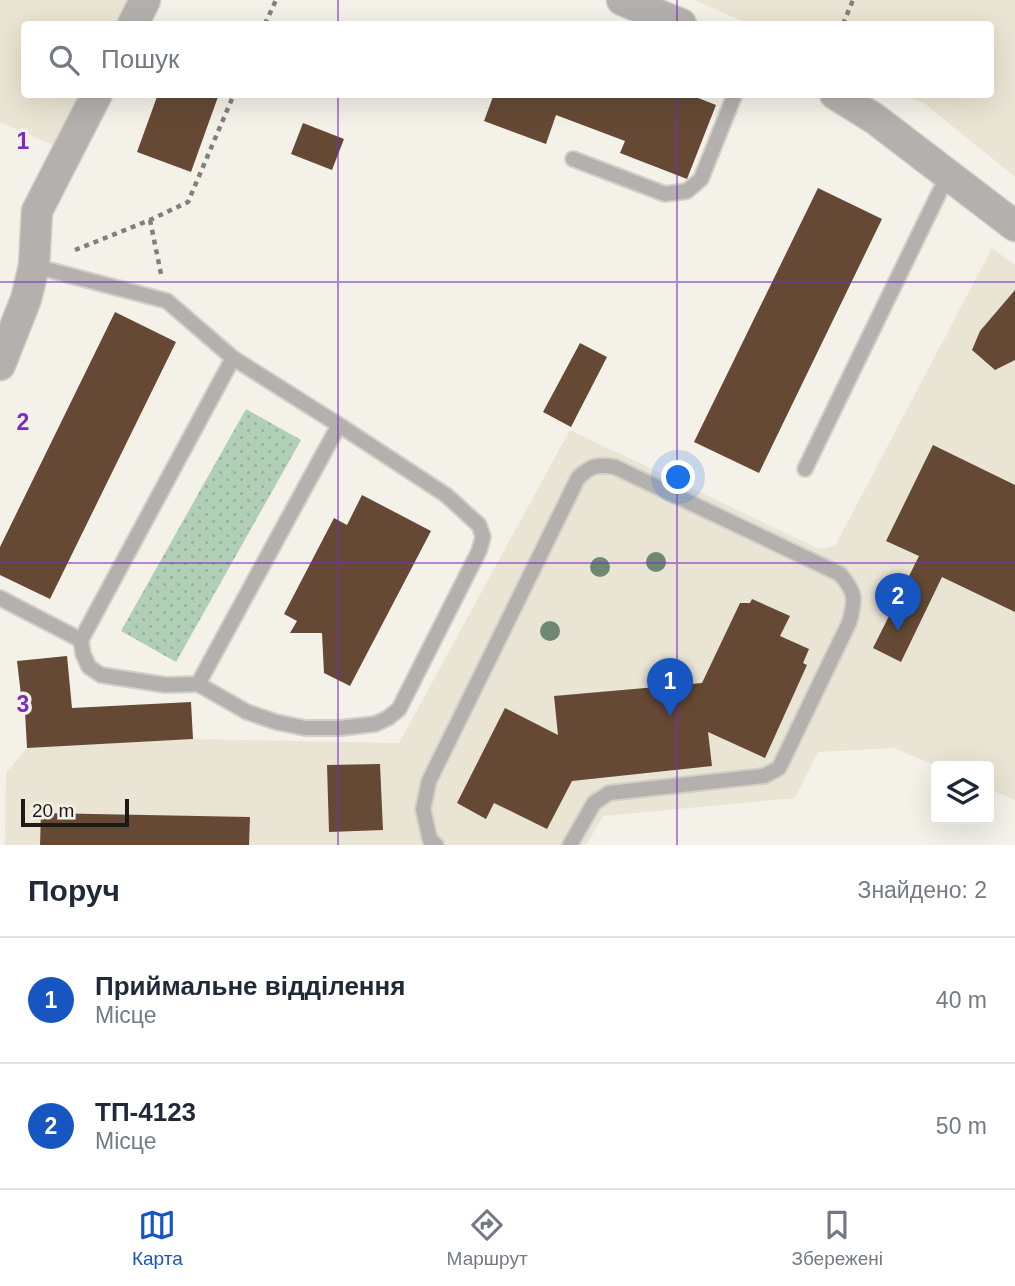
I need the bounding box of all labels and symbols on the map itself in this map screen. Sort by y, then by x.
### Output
text: 1 [17,128,30,154]
text: 2 [17,409,29,435]
your location [661,460,695,494]
pin: 2 [875,573,921,631]
pin: 1 [647,658,693,716]
text: 3 [17,691,29,717]
scale bar [21,796,130,828]

